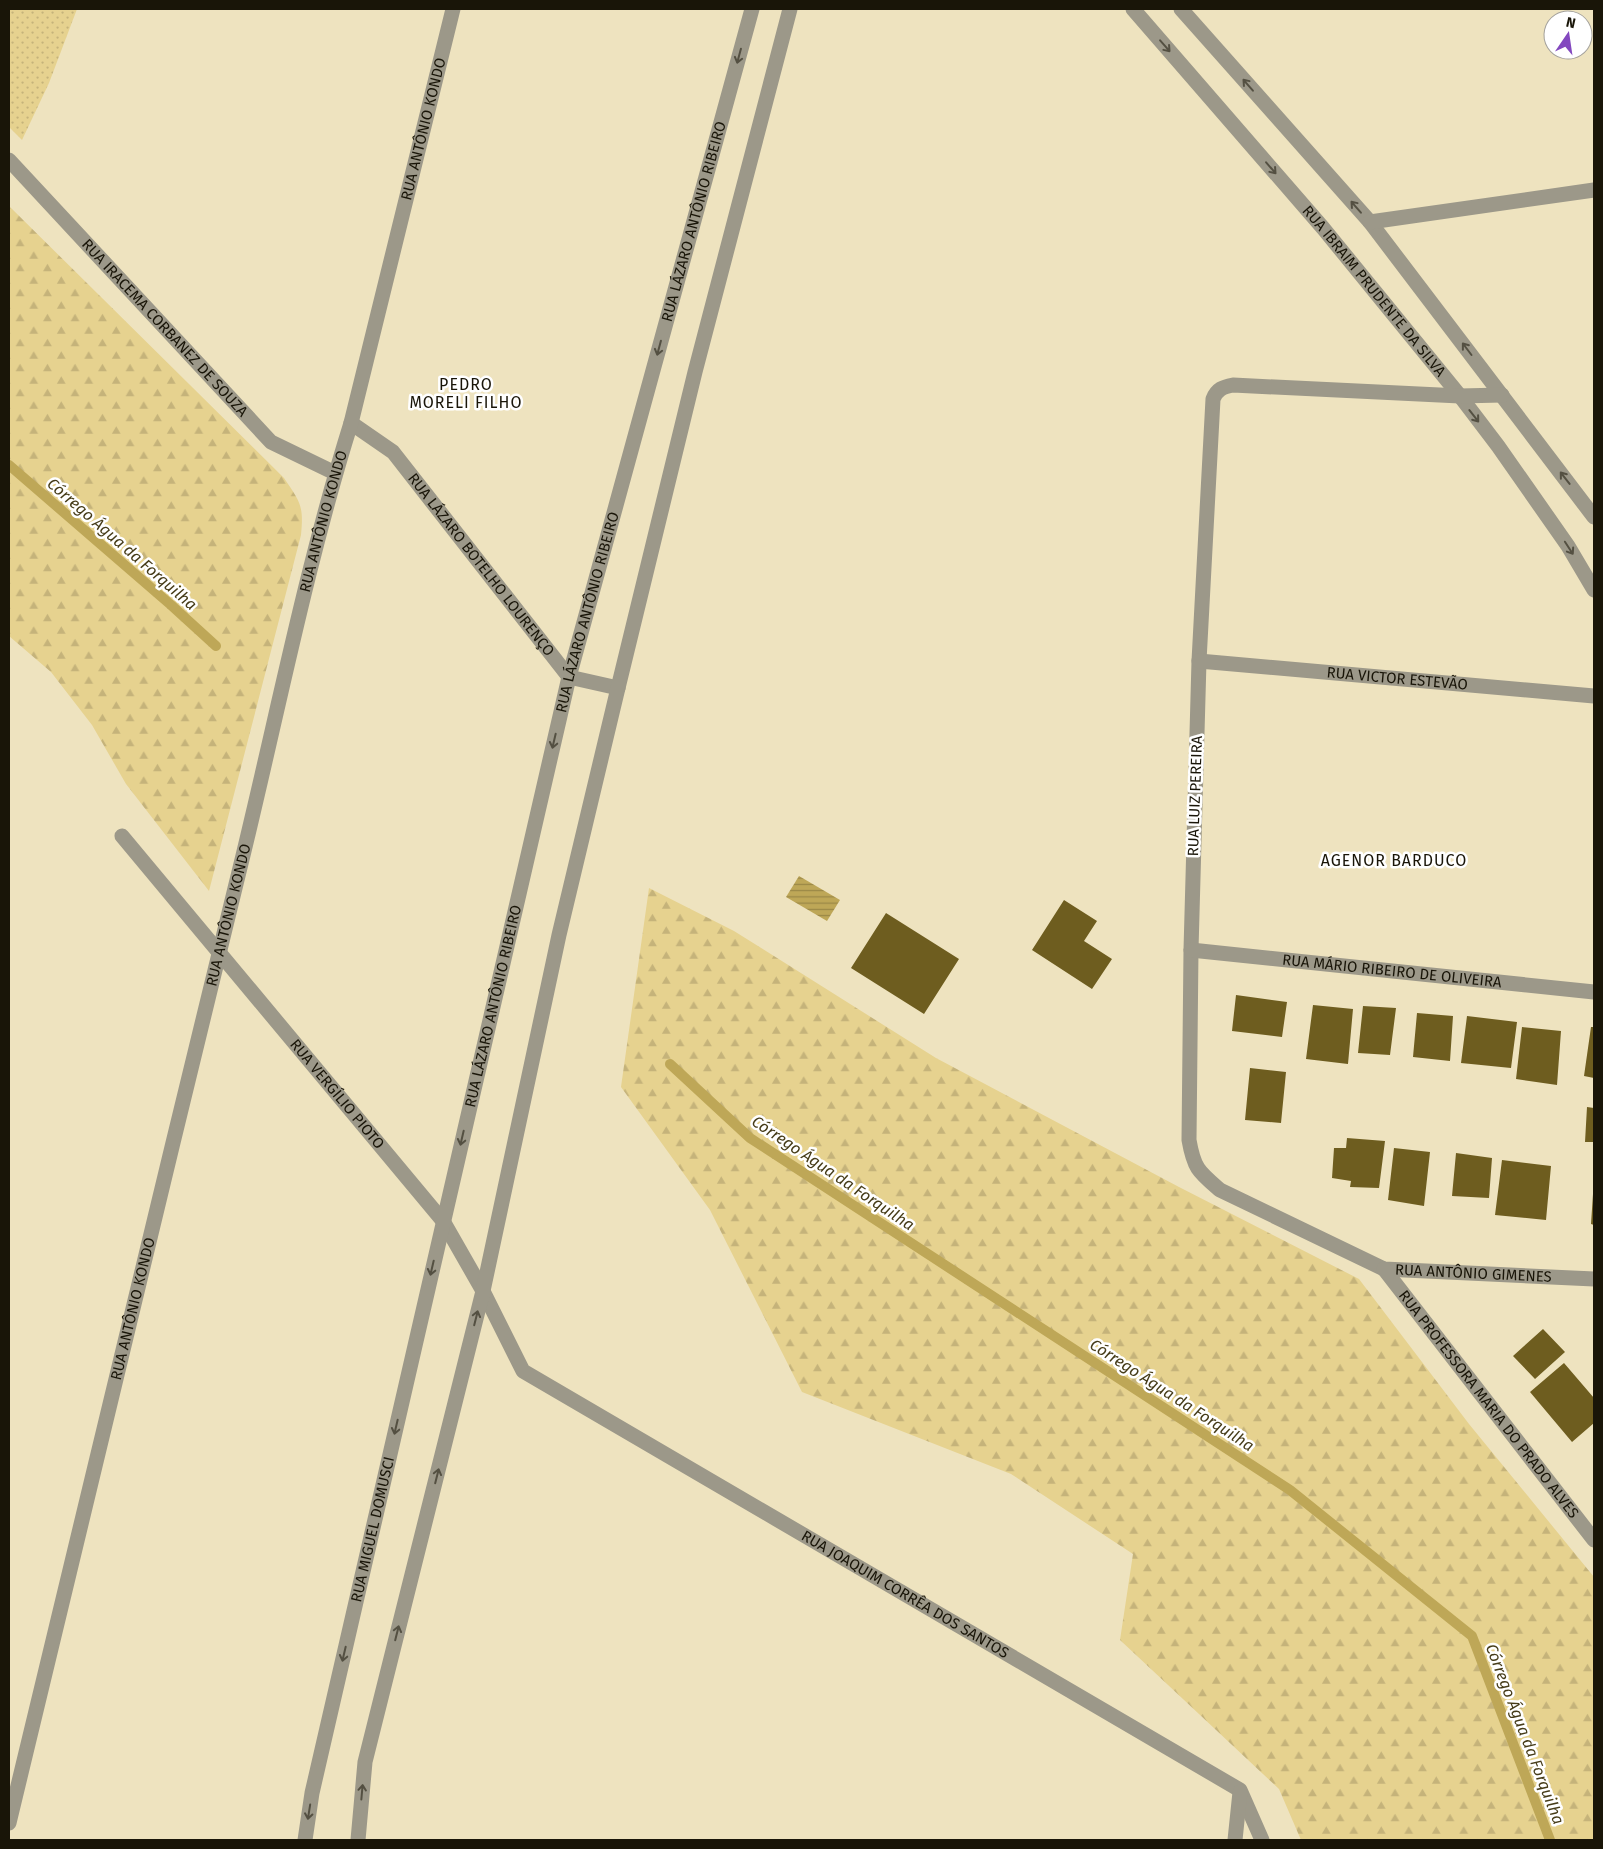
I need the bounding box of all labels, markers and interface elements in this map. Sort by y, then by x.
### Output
north arrow [1543,10,1593,60]
text: N [1564,13,1577,32]
one-way arrow [1159,39,1171,52]
one-way arrow [733,47,743,63]
street label: RUA ANTÔNIO KONDO [397,56,450,202]
one-way arrow [1243,79,1254,92]
street label: RUA LÁZARO ANTÔNIO RIBEIRO [658,119,730,324]
one-way arrow [1266,162,1277,175]
one-way arrow [1350,200,1362,213]
street label: RUA IBRAIM PRUDENTE DA SILVA [1299,202,1450,380]
street label: RUA IRACEMA CORBANEZ DE SOUZA [78,235,252,421]
one-way arrow [654,339,663,355]
one-way arrow [1461,343,1472,356]
district label: PEDRO MORELI FILHO [409,375,523,412]
one-way arrow [1469,409,1480,422]
street label: RUA ANTÔNIO KONDO [296,448,351,594]
street label: RUA LÁZARO BOTELHO LOURENÇO [404,470,558,660]
one-way arrow [1560,472,1571,485]
water label: Córrego Água da Forquilha [43,473,201,614]
street label: RUA LÁZARO ANTÔNIO RIBEIRO [552,510,623,714]
one-way arrow [1564,540,1574,554]
street label: RUA VICTOR ESTEVÃO [1326,663,1469,694]
one-way arrow [549,733,558,749]
street label: RUA LUIZ PEREIRA [1184,735,1206,857]
street label: RUA ANTÔNIO KONDO [202,842,255,988]
district label: AGENOR BARDUCO [1321,851,1467,870]
street label: RUA LÁZARO ANTÔNIO RIBEIRO [461,903,525,1109]
street label: RUA MÁRIO RIBEIRO DE OLIVEIRA [1281,951,1503,991]
street label: RUA VERGÍLIO PIOTO [286,1035,388,1153]
water label: Córrego Água da Forquilha [748,1111,918,1235]
one-way arrow [457,1130,466,1146]
street label: RUA ANTÔNIO KONDO [107,1236,159,1382]
one-way arrow [427,1260,436,1276]
street label: RUA ANTÔNIO GIMENES [1395,1261,1552,1286]
street label: RUA PROFESSORA MARIA DO PRADO ALVES [1395,1287,1583,1522]
one-way arrow [472,1310,481,1326]
water label: Córrego Água da Forquilha [1086,1334,1258,1455]
one-way arrow [391,1418,400,1434]
street label: RUA MIGUEL DOMUSCI [347,1455,398,1604]
one-way arrow [432,1468,442,1484]
street label: RUA JOAQUIM CORRÊA DOS SANTOS [798,1527,1012,1662]
one-way arrow [393,1626,402,1642]
water label: Córrego Água da Forquilha [1482,1641,1569,1827]
one-way arrow [339,1645,348,1661]
one-way arrow [357,1784,367,1800]
one-way arrow [304,1804,314,1820]

